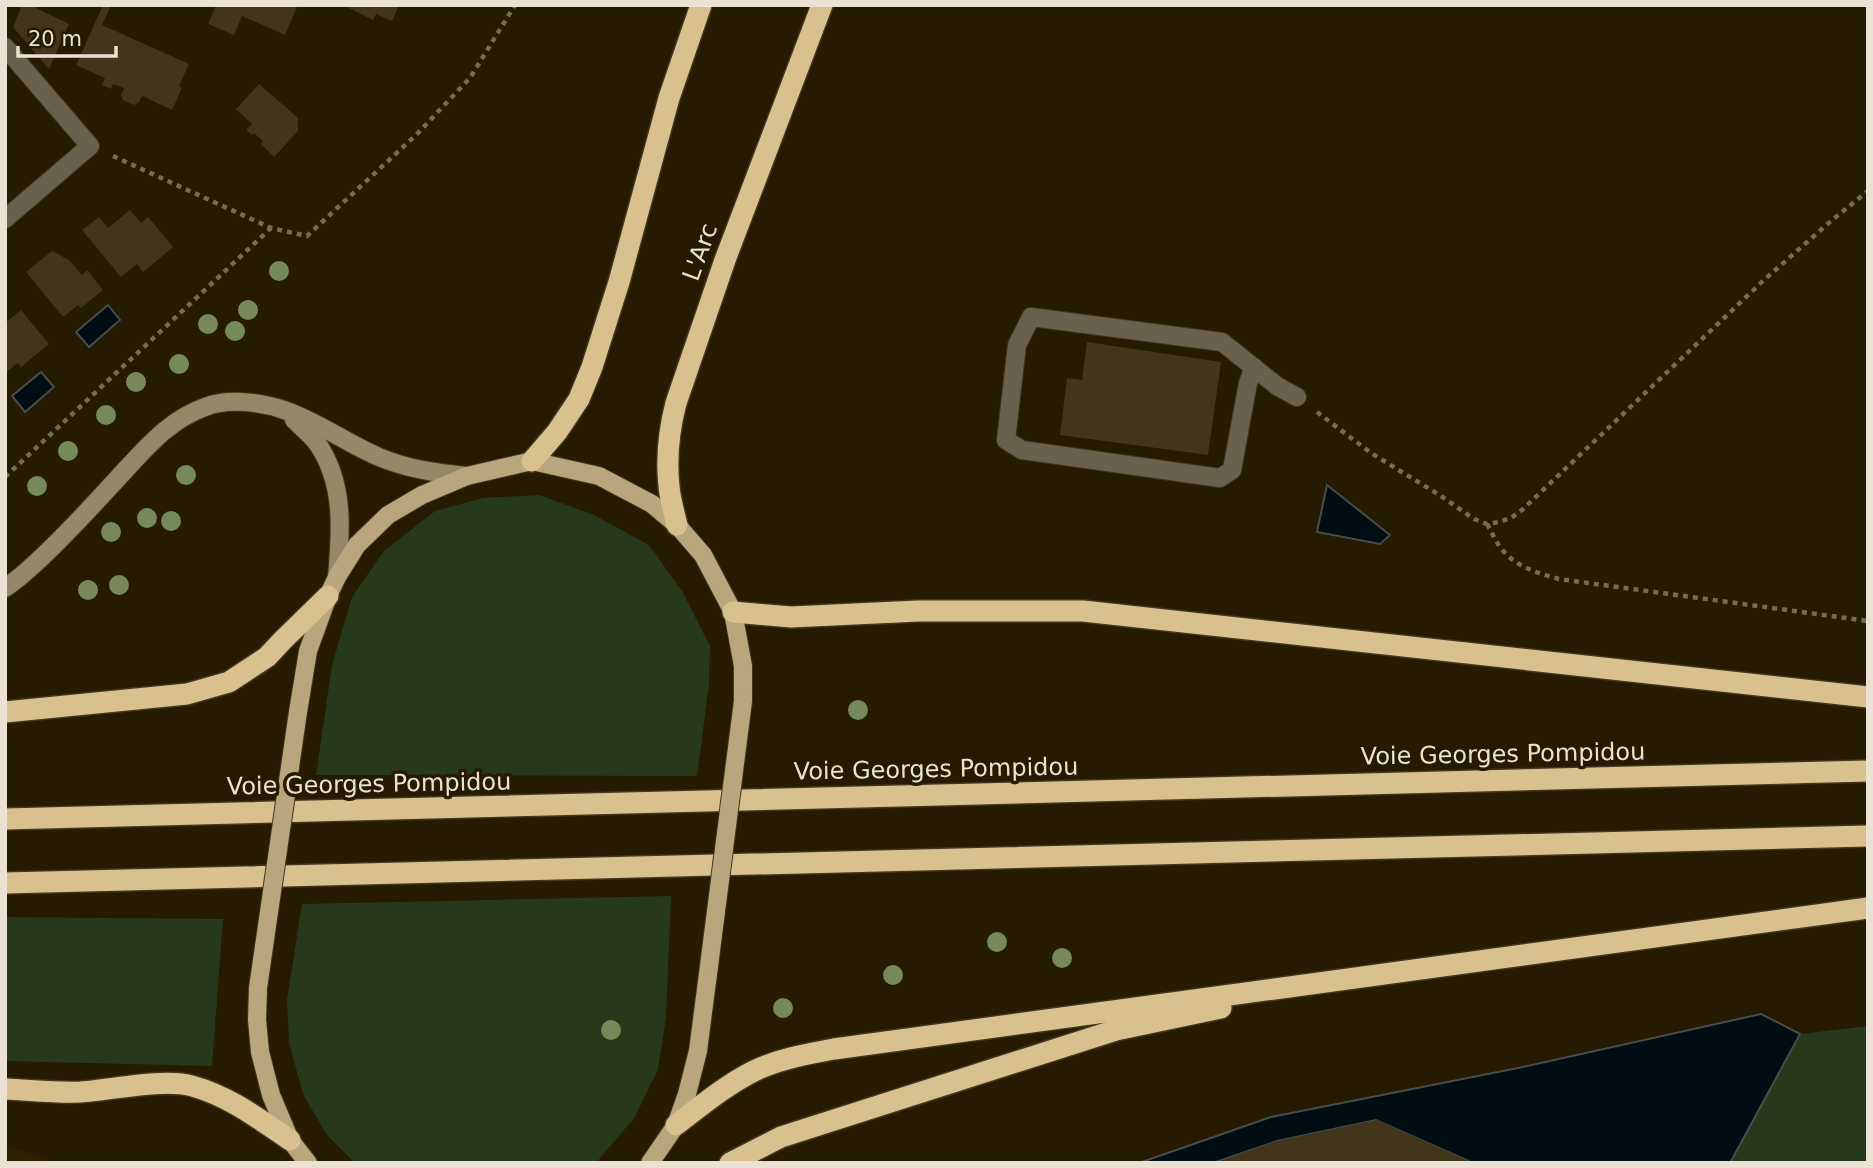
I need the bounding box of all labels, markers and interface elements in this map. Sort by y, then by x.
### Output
scale bar [18,14,116,58]
text: 20 m [28,27,82,51]
street label: L'Arc [677,220,723,284]
street label: Voie Georges Pompidou [1360,738,1646,770]
street label: Voie Georges Pompidou [793,753,1079,785]
street label: Voie Georges Pompidou [226,768,512,800]

